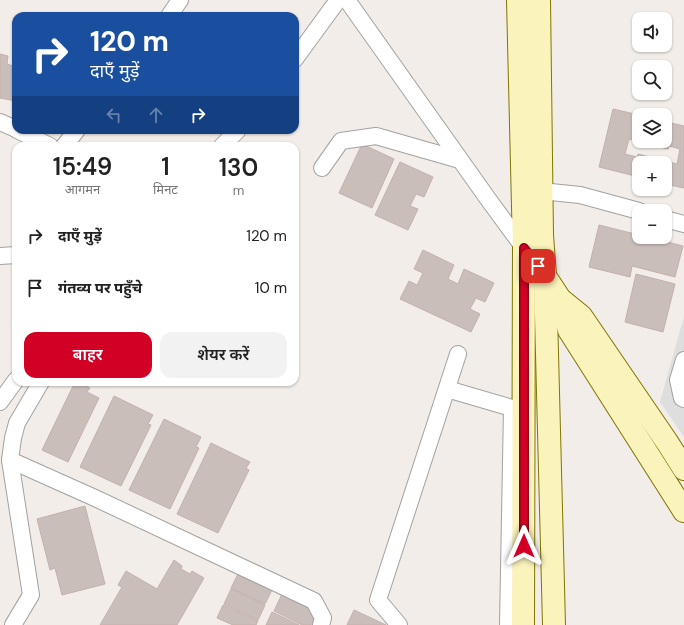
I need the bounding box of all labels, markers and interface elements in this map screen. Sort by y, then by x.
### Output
map controls [632,12,672,244]
button: sound [632,12,672,52]
text: 120 m [90,23,169,60]
icon: right [24,28,76,80]
text: दाएँ मुड़ें [90,59,139,83]
button: search [632,60,672,100]
icon: left [103,104,125,126]
icon: ahead [145,104,167,126]
icon: right [187,104,209,126]
button: layers [632,108,672,148]
text: 15:49 [53,151,112,182]
text: 1 [161,151,170,182]
text: 130 [219,152,258,183]
button: + [632,156,672,196]
text: आगमन [65,181,100,198]
text: मिनट [153,181,178,198]
text: m [233,182,244,199]
button: − [632,204,672,244]
icon: right [24,225,46,247]
text: दाएँ मुड़ें [58,226,102,246]
text: 120 m [246,226,287,246]
pin [521,249,555,283]
icon: arrive [527,255,549,277]
icon: arrive [24,277,46,299]
text: गंतव्य पर पहुँचे [58,278,142,298]
text: 10 m [255,278,287,298]
button: बाहर [24,332,152,378]
button: शेयर करें [160,332,287,378]
position arrow [503,525,545,567]

